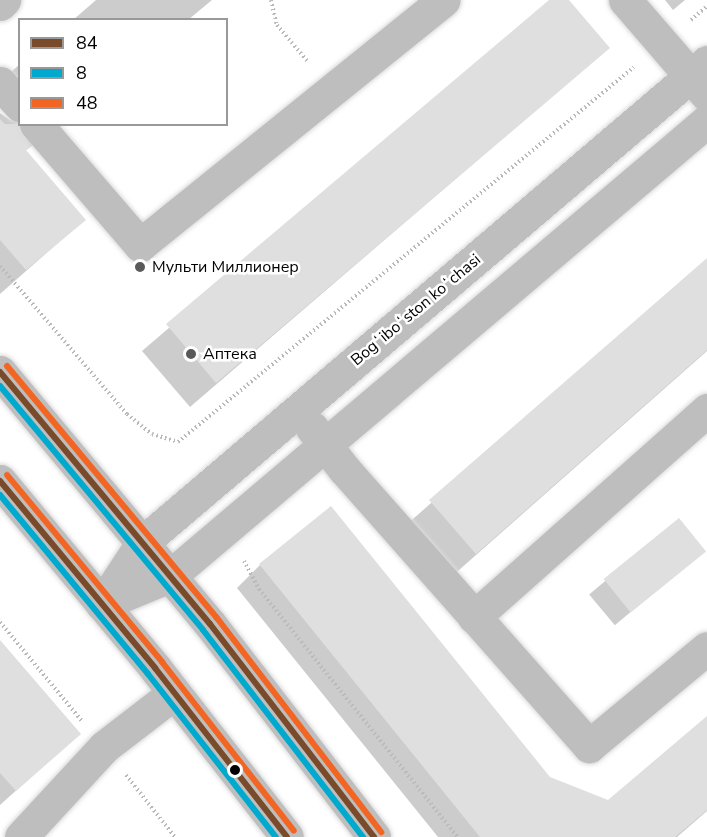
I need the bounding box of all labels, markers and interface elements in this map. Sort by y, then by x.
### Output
legend [18,18,228,126]
text: 84 [76,31,98,55]
text: 8 [76,61,87,85]
text: 48 [76,91,98,115]
street label: Bogʻiboʻston koʻchasi [347,250,485,370]
place label: Мульти Миллионер [152,257,299,277]
marker: Мульти Миллионер [133,260,147,274]
place label: Аптека [203,344,257,364]
marker: Аптека [184,347,198,361]
unlabelled marker [229,764,241,776]

